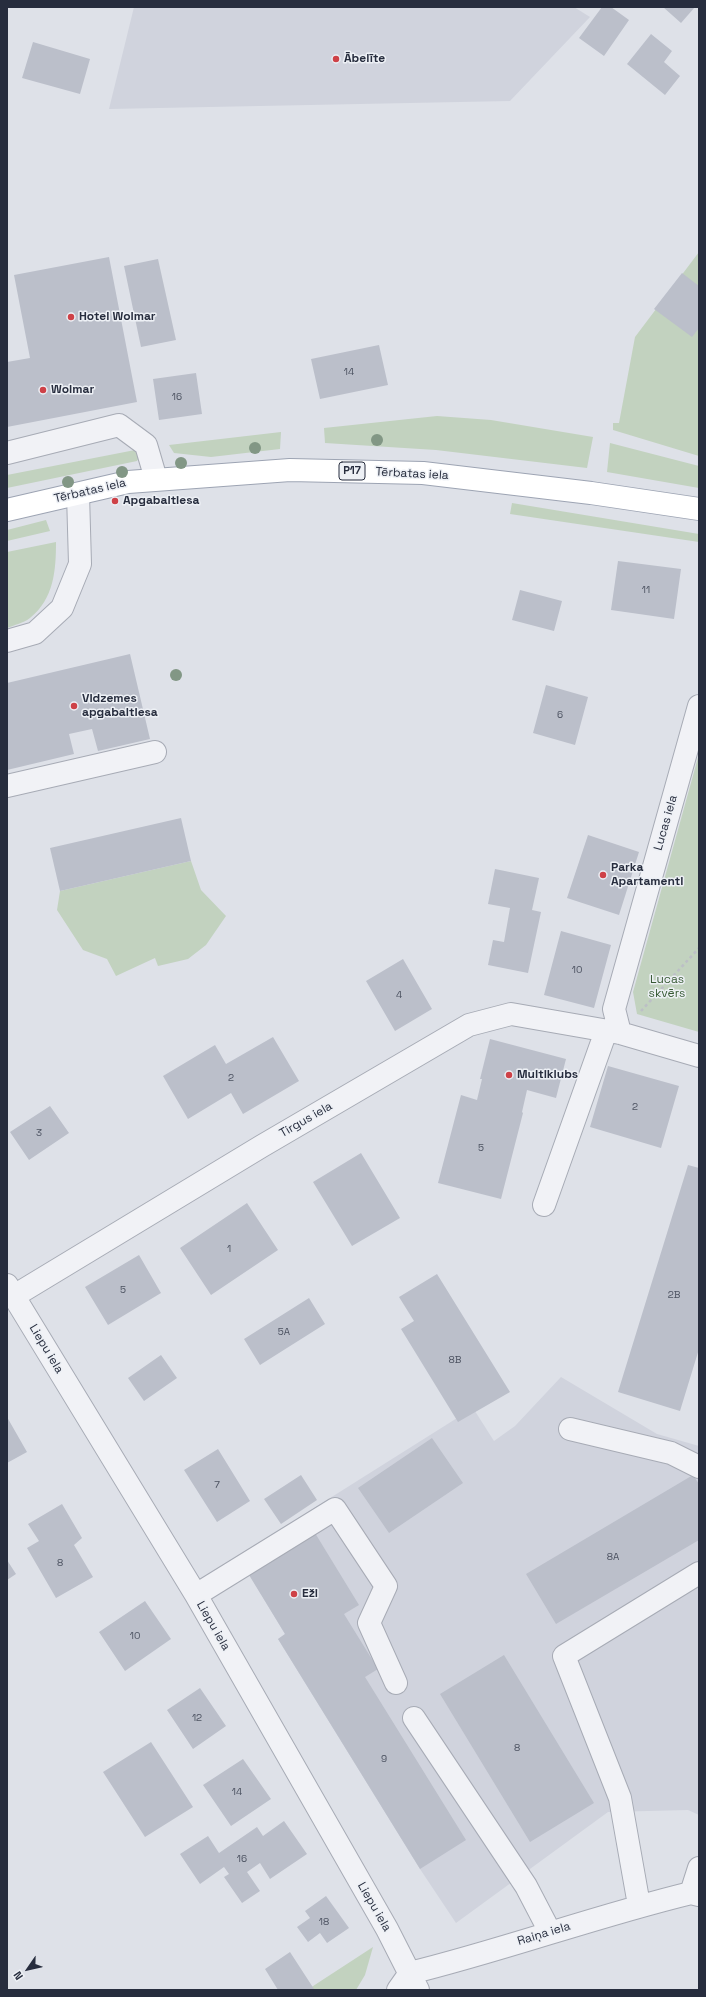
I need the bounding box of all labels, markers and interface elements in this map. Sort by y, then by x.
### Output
place label: Ābelīte [344,52,385,66]
marker: Ābelīte [331,54,341,64]
place label: Hotel Wolmar [79,310,156,324]
marker: Hotel Wolmar [66,312,76,322]
house number: 14 [344,366,354,378]
place label: Wolmar [51,383,94,397]
marker: Wolmar [38,385,48,395]
house number: 16 [172,391,182,403]
road number: P17 [339,462,365,480]
street label: Tērbatas iela [375,465,449,483]
street label: Tērbatas iela [53,476,127,506]
place label: Apgabaltiesa [123,494,199,508]
marker: Apgabaltiesa [110,496,120,506]
house number: 11 [642,584,650,596]
place label: Vidzemes apgabaltiesa [82,692,158,720]
marker: Vidzemes apgabaltiesa [69,701,79,711]
house number: 6 [557,709,563,721]
street label: Lucas iela [651,794,681,852]
place label: Parka Apartamenti [611,861,683,889]
marker: Parka Apartamenti [598,870,608,880]
house number: 10 [572,964,582,976]
park label: Lucas skvērs [649,973,685,1001]
house number: 4 [396,989,402,1001]
place label: Multiklubs [517,1068,578,1082]
marker: Multiklubs [504,1070,514,1080]
house number: 2 [228,1072,234,1084]
street label: Tirgus iela [277,1099,335,1141]
house number: 2 [632,1101,638,1113]
house number: 3 [36,1127,42,1139]
house number: 5 [478,1142,484,1154]
house number: 1 [227,1243,231,1255]
house number: 5 [120,1284,126,1296]
house number: 2B [668,1289,680,1301]
street label: Liepu iela [26,1322,66,1376]
house number: 5A [278,1326,290,1338]
house number: 8B [449,1354,461,1366]
house number: 7 [214,1479,220,1491]
house number: 8A [607,1551,619,1563]
house number: 8 [57,1557,63,1569]
place label: Eži [302,1587,318,1601]
marker: Eži [289,1589,299,1599]
street label: Liepu iela [193,1599,233,1653]
house number: 10 [130,1630,140,1642]
house number: 12 [192,1712,202,1724]
house number: 8 [514,1742,520,1754]
house number: 9 [381,1753,387,1765]
house number: 14 [232,1786,242,1798]
house number: 16 [237,1853,247,1865]
street label: Liepu iela [354,1880,394,1934]
house number: 18 [319,1916,329,1928]
street label: Raiņa iela [516,1919,572,1949]
north arrow [8,1949,48,1989]
text: N [10,1969,26,1983]

